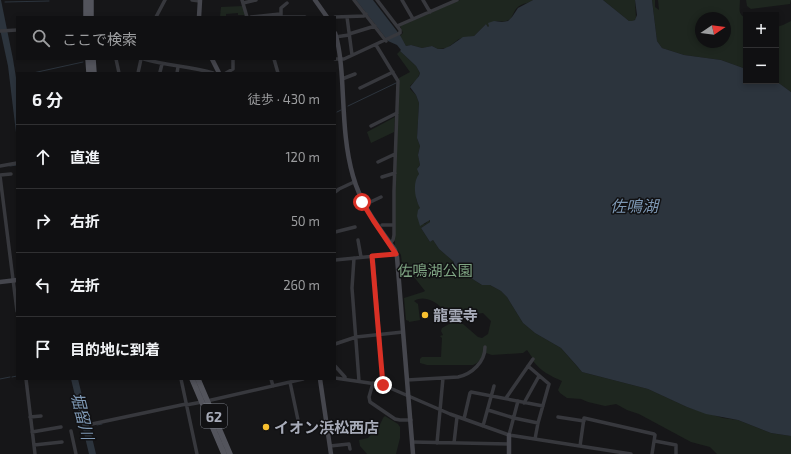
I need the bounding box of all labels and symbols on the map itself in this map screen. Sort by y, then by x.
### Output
north arrow [695,12,731,48]
route start [353,193,371,211]
water label: 佐鳴湖 [610,196,661,215]
park label: 佐鳴湖公園 [397,261,473,279]
place label: 龍雲寺 [433,306,478,324]
marker: 龍雲寺 [420,310,430,320]
route end [374,376,392,394]
water label: 堀留川 [68,390,99,444]
road number: 62 [201,404,227,428]
place label: イオン浜松西店 [274,418,379,436]
marker: イオン浜松西店 [261,422,271,432]

